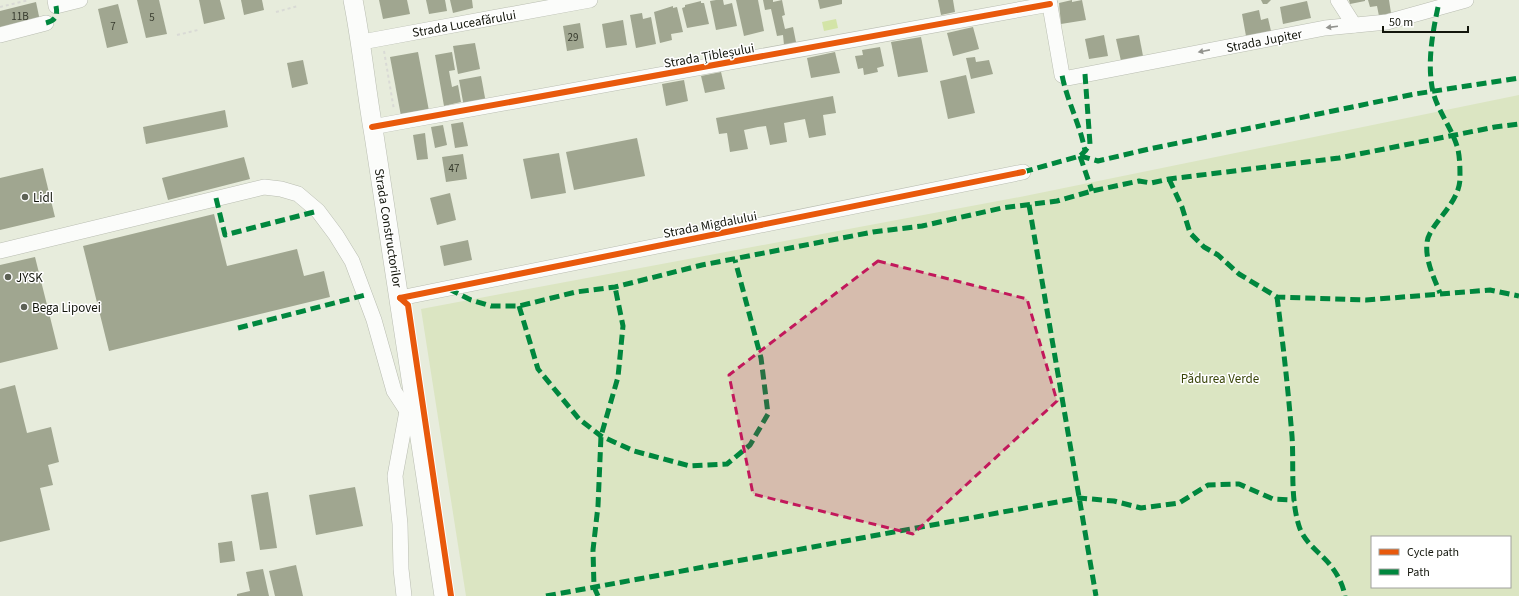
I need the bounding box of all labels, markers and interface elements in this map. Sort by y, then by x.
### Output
street label: Strada Luceafărului [411,6,518,42]
scale bar [1383,8,1468,34]
house number: 11B [11,9,29,24]
house number: 5 [149,10,155,25]
text: 50 m [1389,14,1413,31]
house number: 7 [110,19,116,34]
one-way arrow [1326,24,1338,30]
street label: Strada Jupiter [1225,25,1304,57]
house number: 29 [568,30,578,45]
street label: Strada Țibleșului [663,39,756,73]
one-way arrow [1198,49,1211,55]
house number: 47 [449,161,459,176]
street label: Strada Constructorilor [370,167,406,290]
place label: Lidl [33,189,53,207]
marker: Lidl [20,192,30,202]
street label: Strada Migdalului [662,207,758,243]
place label: JYSK [16,269,43,287]
marker: JYSK [3,272,13,282]
place label: Bega Lipovei [32,299,101,317]
marker: Bega Lipovei [19,302,29,312]
park label: Pădurea Verde [1181,370,1259,388]
legend [1371,536,1511,588]
text: Cycle path [1407,544,1459,561]
text: Path [1407,564,1430,581]

